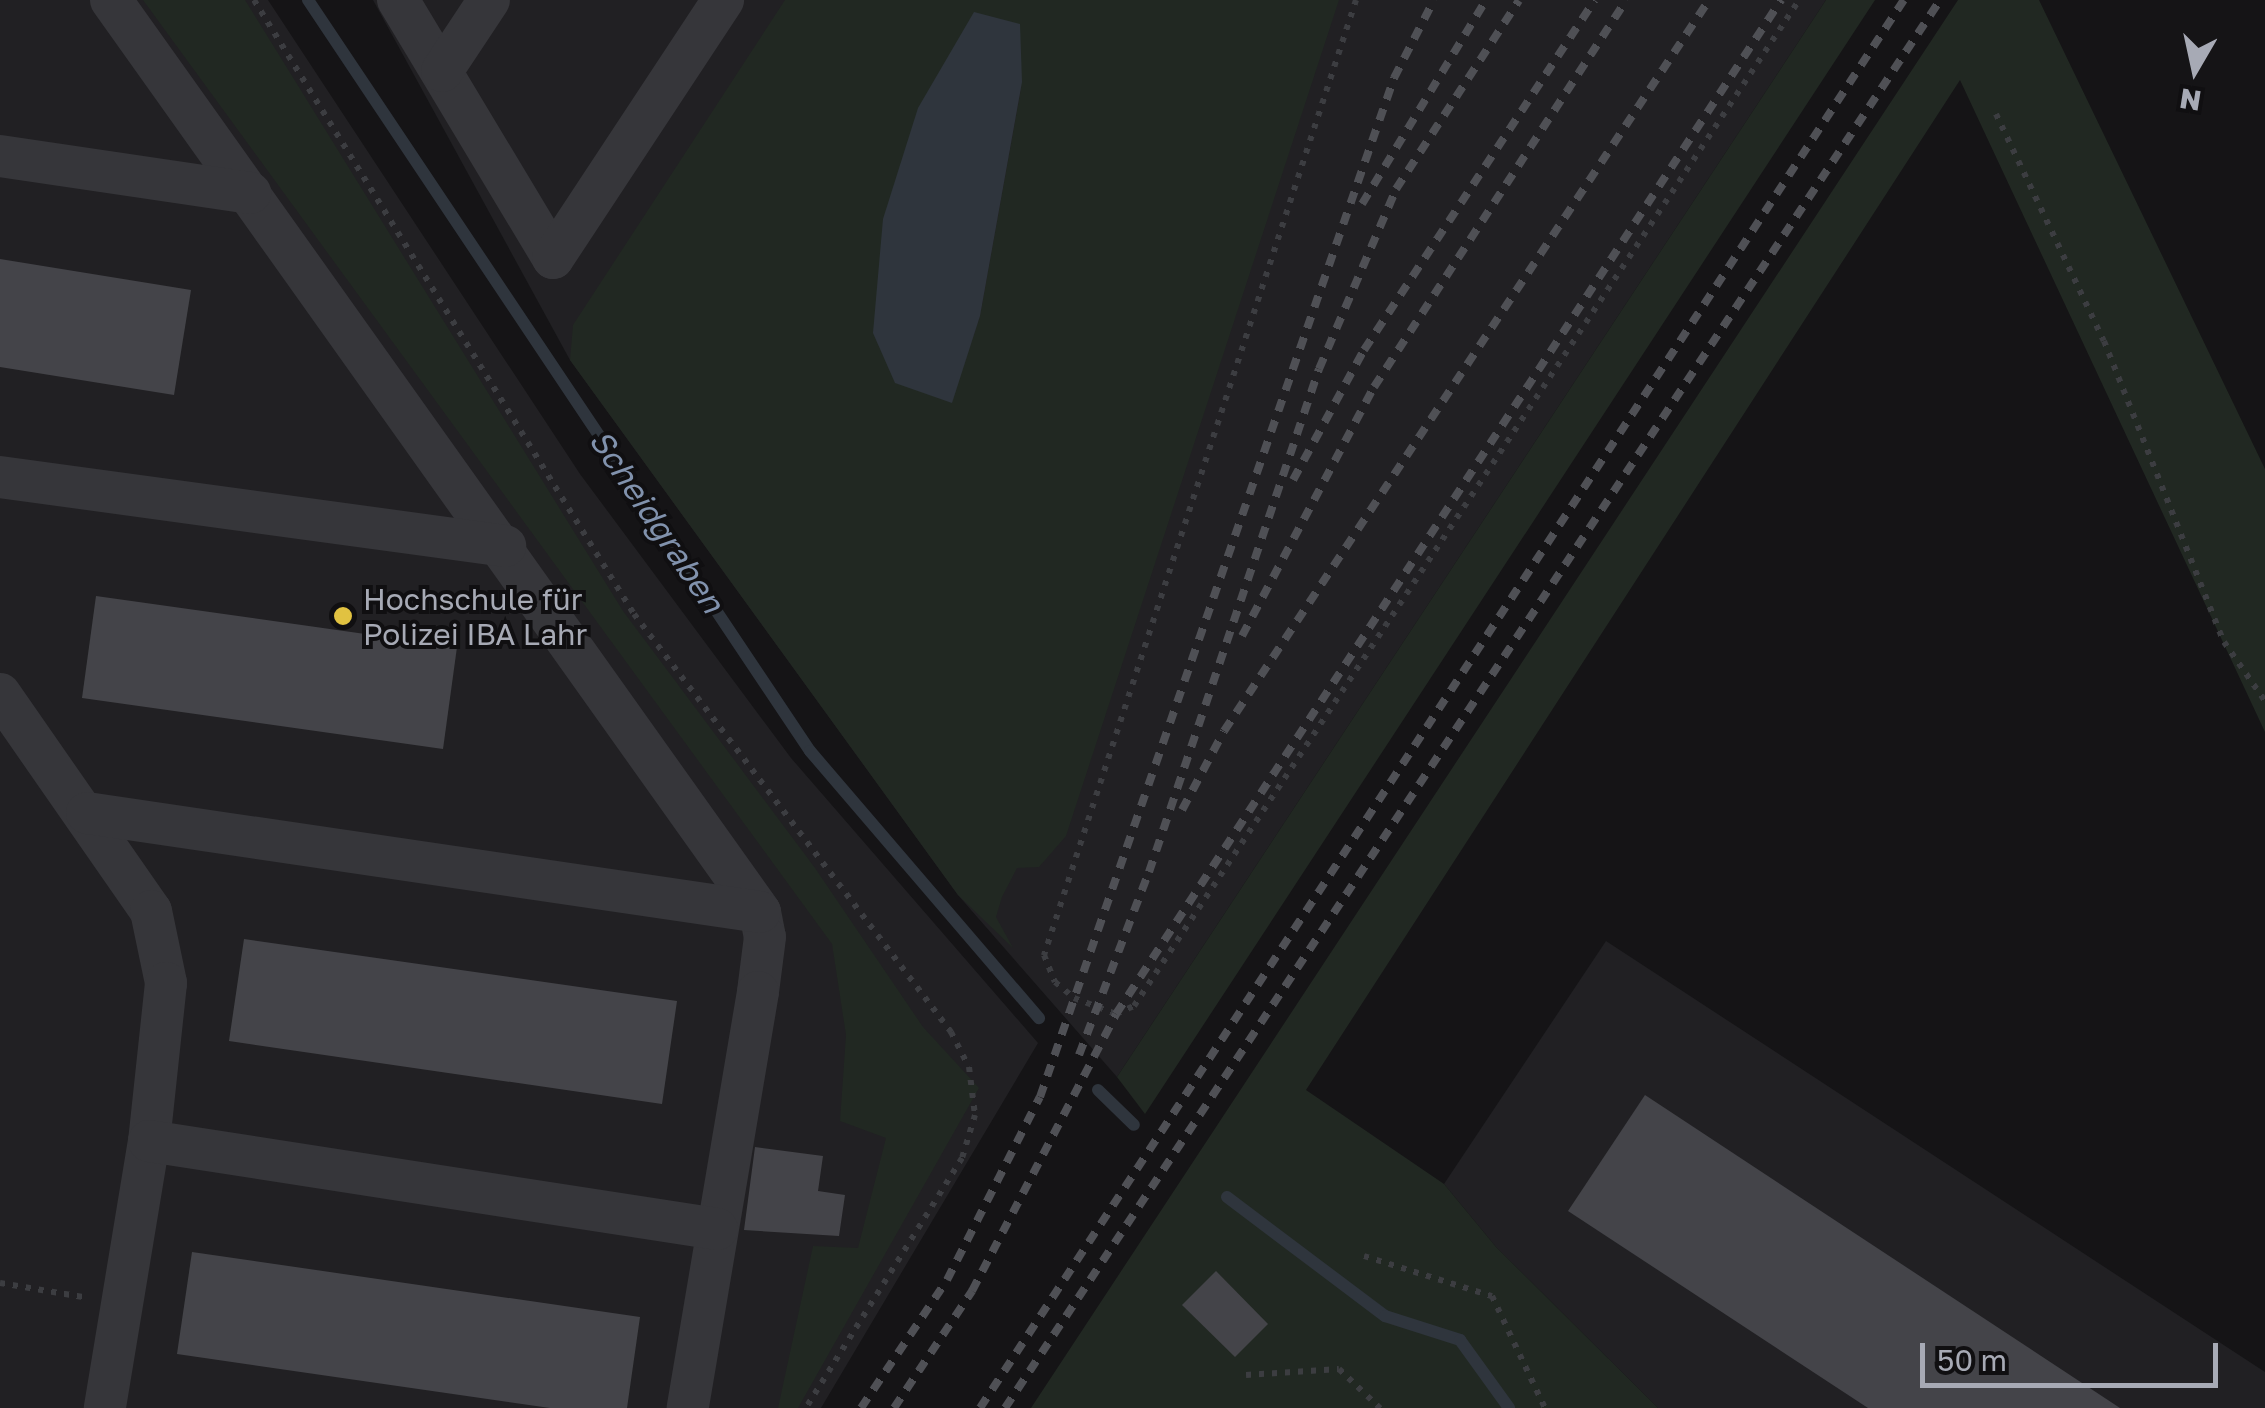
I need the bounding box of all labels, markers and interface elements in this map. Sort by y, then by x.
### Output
north arrow [2145,20,2245,120]
text: N [2177,82,2203,118]
water label: Scheidgraben [582,422,732,620]
place label: Hochschule für Polizei IBA Lahr [363,581,587,652]
marker: Hochschule für Polizei IBA Lahr [332,605,354,627]
scale bar [1925,1323,2222,1385]
text: 50 m [1937,1342,2007,1378]

